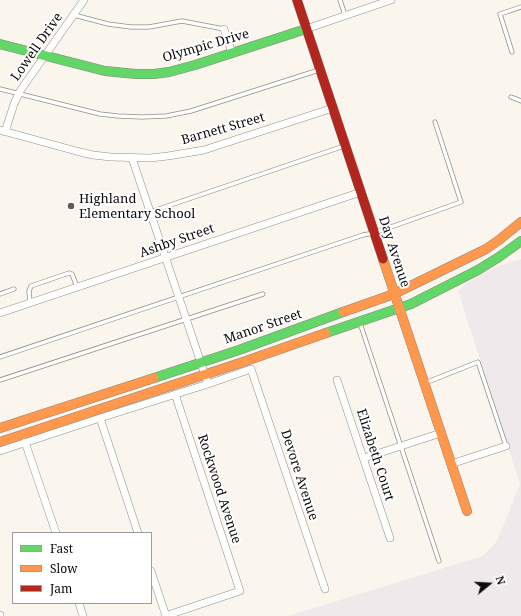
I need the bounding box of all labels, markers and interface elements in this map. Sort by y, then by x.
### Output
street label: Lowell Drive [8,10,66,84]
street label: Olympic Drive [161,26,251,66]
street label: Barnett Street [179,110,267,148]
place label: Highland Elementary School [79,191,195,222]
marker: Highland Elementary School [66,201,76,211]
street label: Day Avenue [375,215,413,289]
street label: Ashby Street [138,221,216,261]
street label: Manor Street [222,306,304,348]
street label: Elizabeth Court [353,407,397,503]
street label: Devore Avenue [277,428,321,522]
street label: Rockwood Avenue [194,432,244,546]
legend [12,532,152,604]
text: Fast [50,540,73,557]
text: Slow [50,560,78,577]
north arrow [469,564,509,604]
text: N [492,574,509,587]
text: Jam [50,580,72,597]

